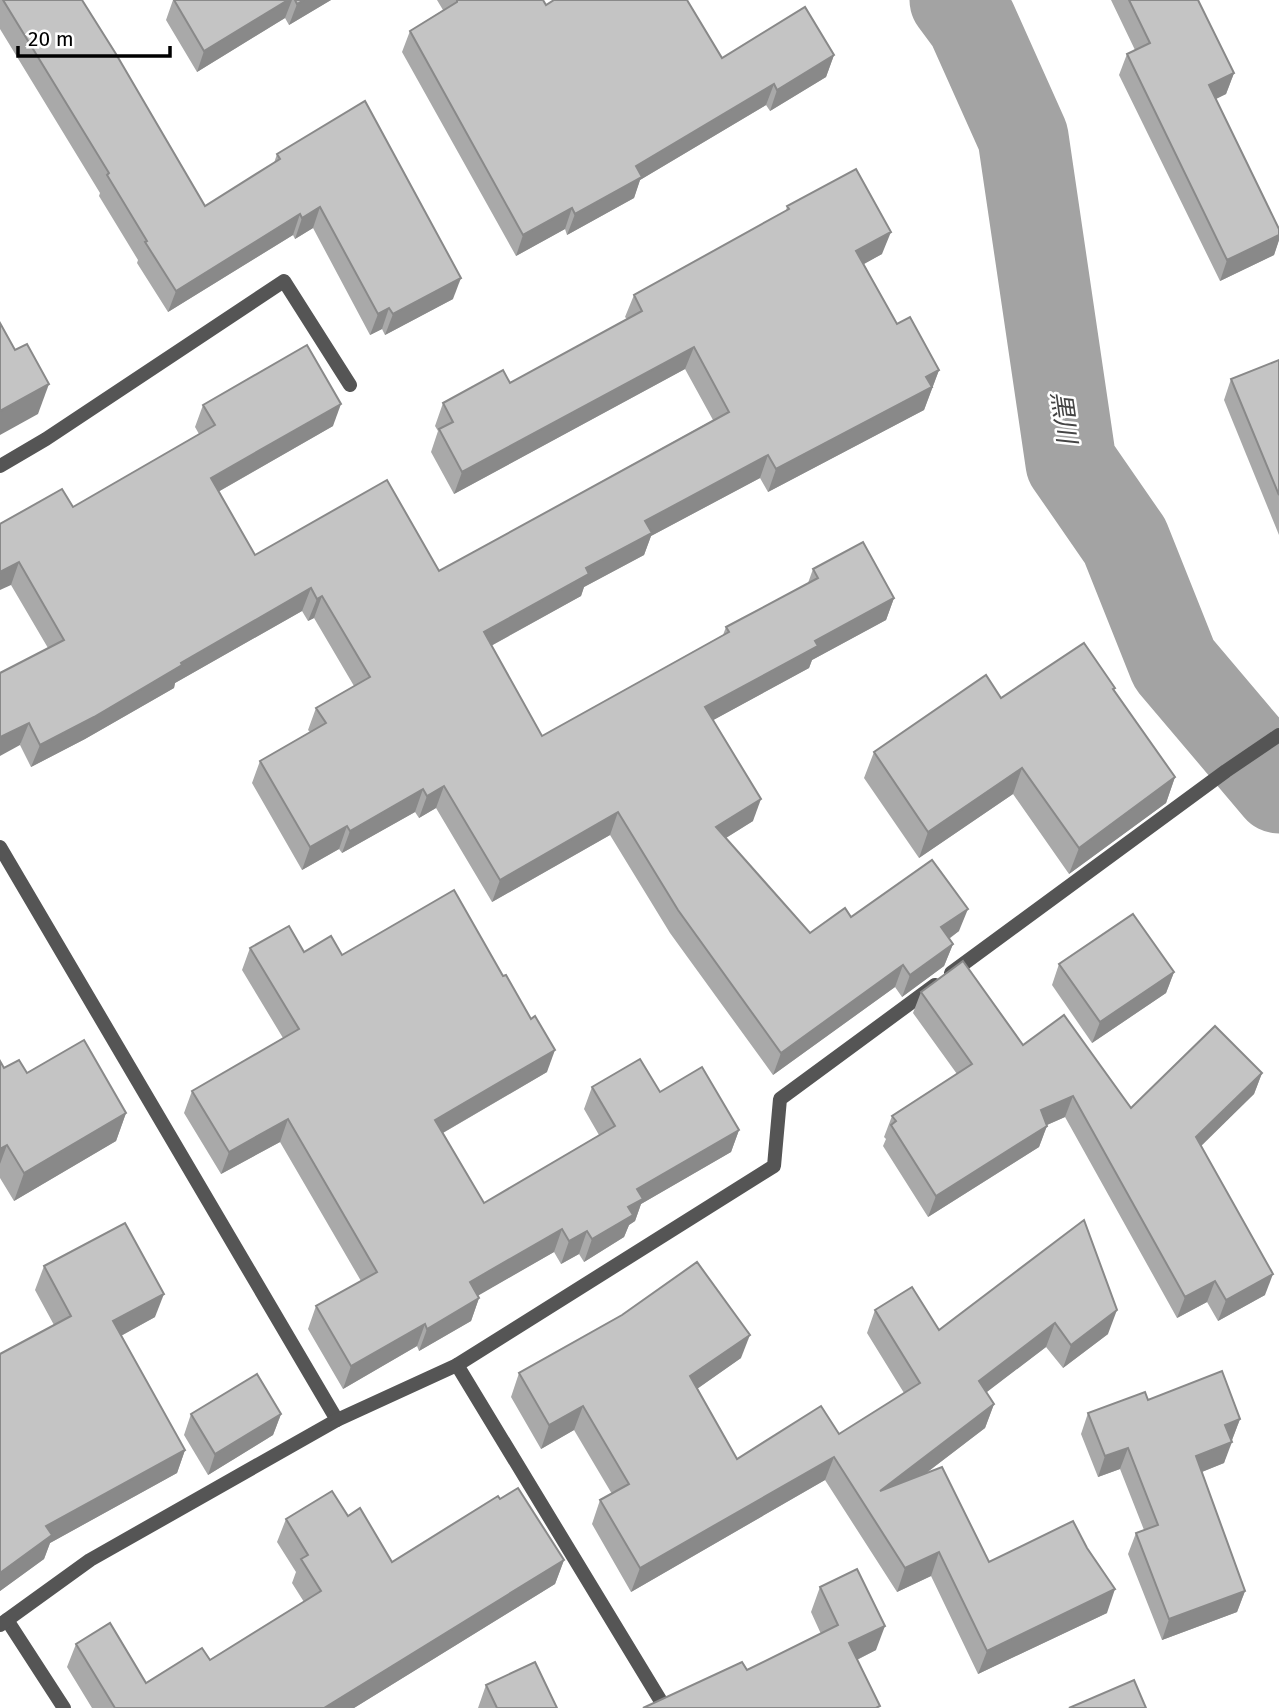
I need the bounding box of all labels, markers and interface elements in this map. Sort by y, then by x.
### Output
scale bar [18,14,170,58]
text: 20 m [28,26,74,52]
water label: 黒川 [1045,389,1083,448]

